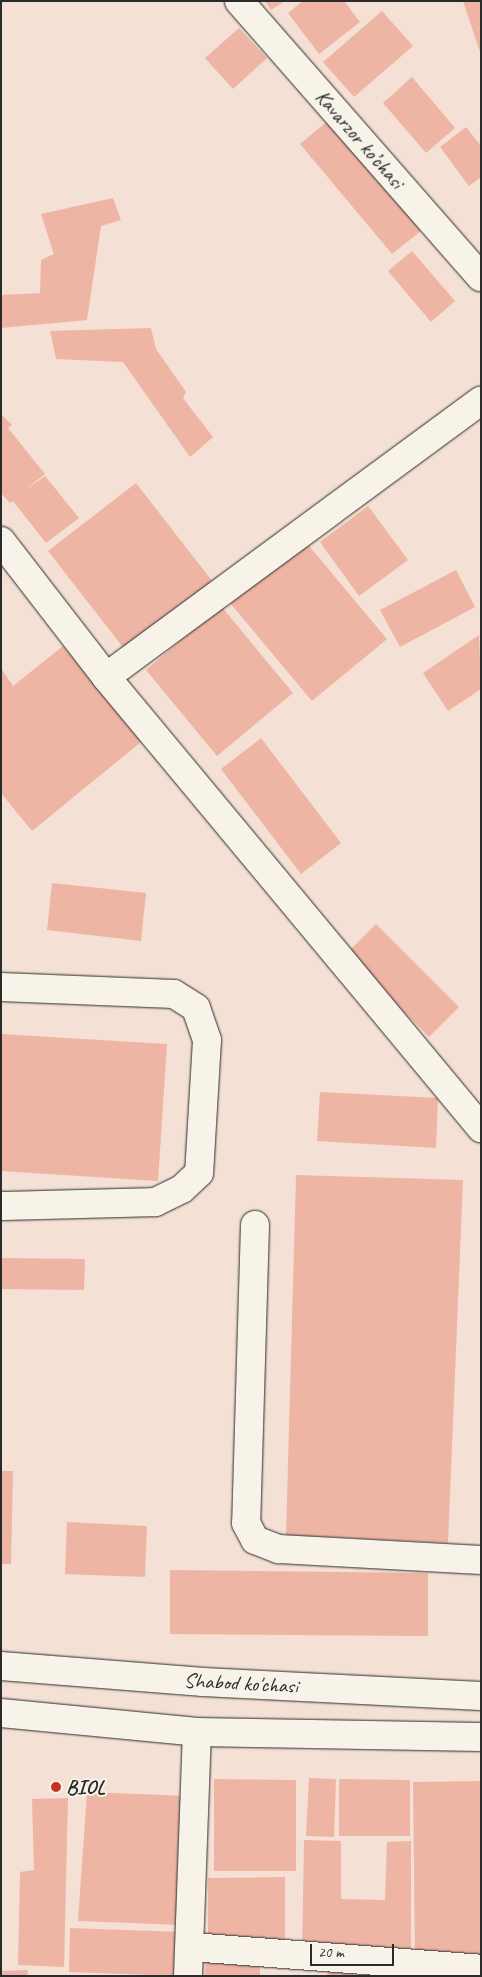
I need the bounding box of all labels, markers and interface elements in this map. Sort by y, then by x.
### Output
street label: Kavarzor ko’chasi [310,84,410,194]
street label: Shabod ko'chasi [183,1667,299,1699]
place label: BIOL [66,1774,105,1800]
marker: BIOL [50,1781,62,1793]
scale bar [312,1934,396,1966]
text: 20 m [318,1943,344,1962]

